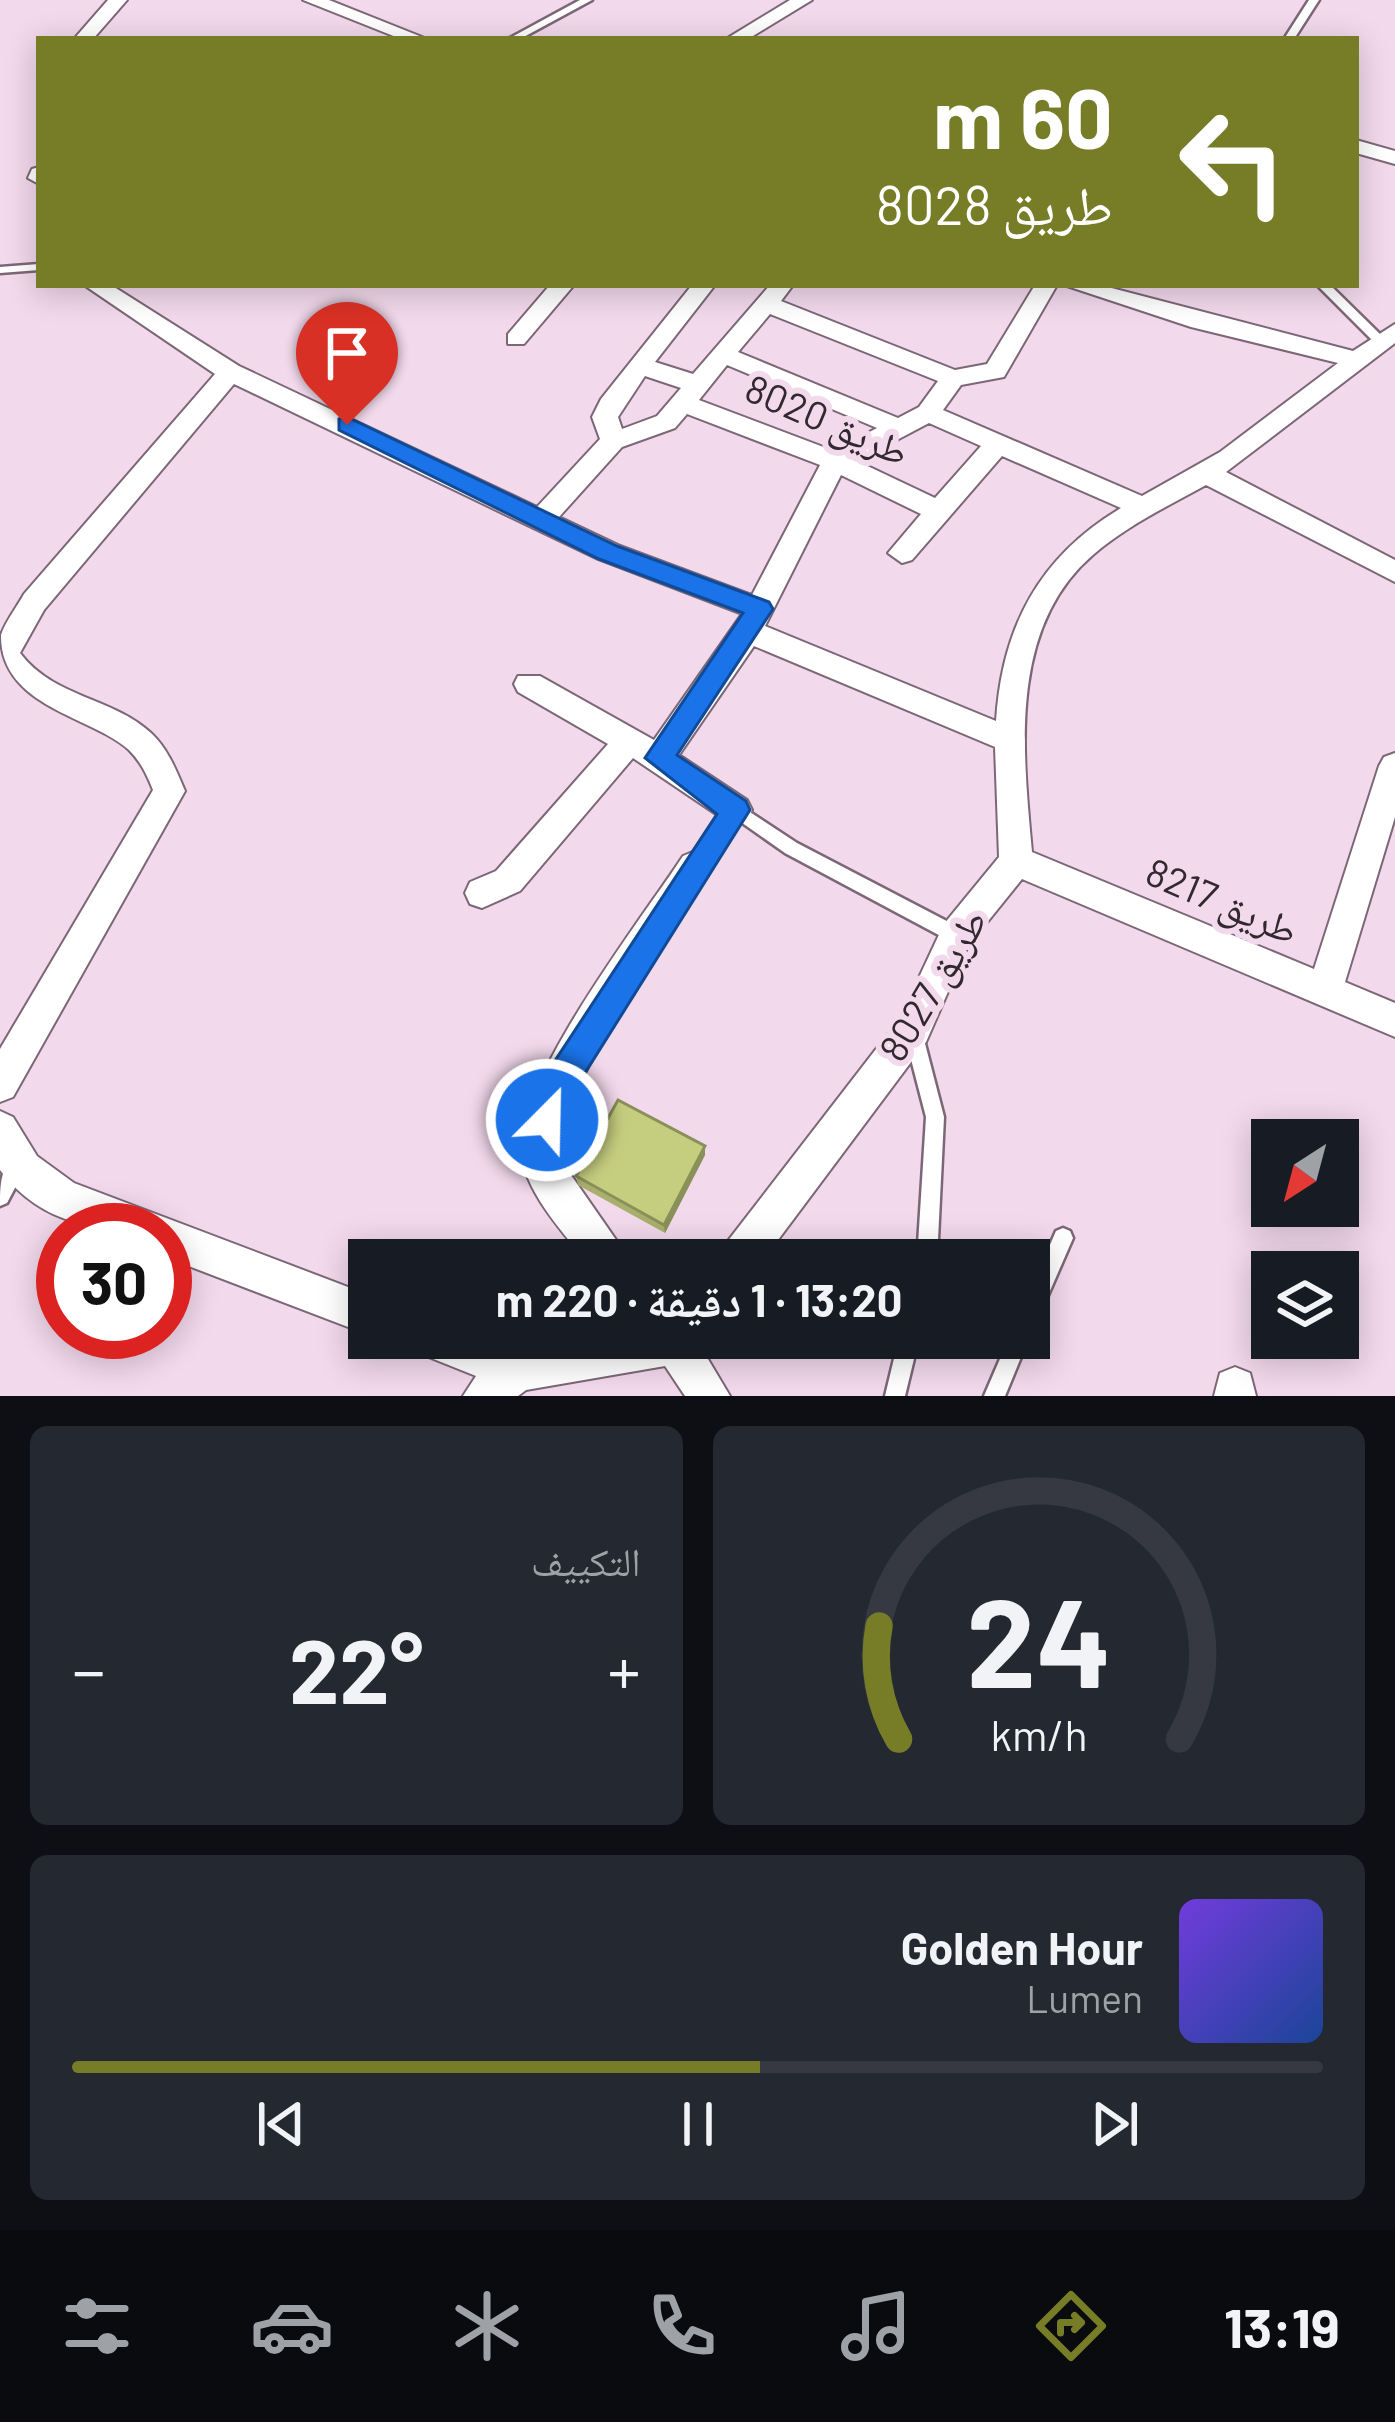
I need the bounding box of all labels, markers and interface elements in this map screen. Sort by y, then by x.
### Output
text: 60 m [933,65,1113,166]
icon: left [1155,84,1311,240]
text: طريق 8028 [876,171,1113,236]
pin [296,302,398,425]
icon: arrive [314,320,380,386]
street label: طريق 8020 [738,363,916,477]
street label: طريق 8217 [1138,847,1306,955]
street label: طريق 8027 [868,900,998,1070]
position arrow [484,1057,610,1183]
north arrow [1251,1119,1359,1227]
map controls [1251,1119,1359,1359]
speed limit sign: 30 [36,1203,192,1359]
button: layers [1251,1251,1359,1359]
text: 13:20 · 1 دقيقة · 220 m [496,1272,902,1326]
text: التكييف [531,1537,641,1584]
text: 24 [966,1563,1111,1713]
text: 22° [289,1614,424,1722]
text: − [72,1629,105,1708]
text: + [607,1629,640,1708]
text: km/h [990,1707,1087,1759]
text: Golden Hour [901,1920,1143,1974]
text: Lumen [1026,1974,1143,2021]
icon: previous [248,2091,314,2157]
icon: pause [665,2091,731,2157]
icon: next [1082,2091,1148,2157]
icon: filters [55,2284,139,2368]
icon: car [250,2284,334,2368]
icon: climate [445,2284,529,2368]
icon: phone [640,2284,724,2368]
icon: music [834,2284,918,2368]
icon: directions [1029,2284,1113,2368]
text: 13:19 [1224,2294,1340,2359]

